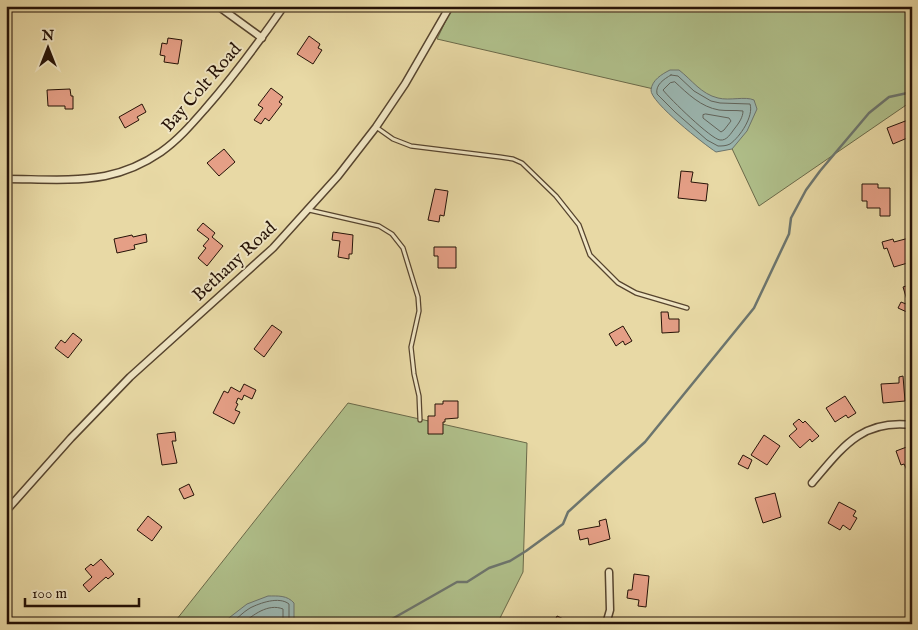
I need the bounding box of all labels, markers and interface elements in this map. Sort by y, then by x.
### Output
north arrow [22,22,72,72]
text: N [41,27,54,45]
street label: Bay Colt Road [157,38,247,137]
street label: Bethany Road [188,217,282,307]
scale bar [25,575,139,607]
text: 100 m [32,584,68,603]

